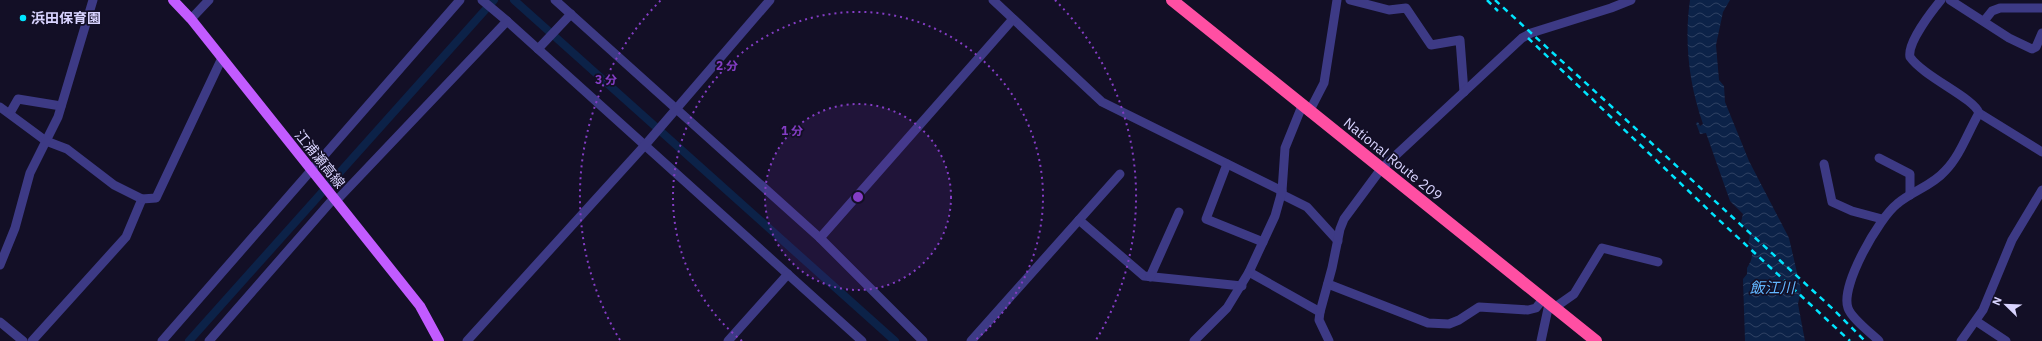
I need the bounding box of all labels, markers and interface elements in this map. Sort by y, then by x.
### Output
place label: 浜田保育園 [31,9,101,27]
marker: 浜田保育園 [18,13,28,23]
text: 2 分 [716,58,738,73]
text: 3 分 [595,72,617,87]
street label: National Route 209 [1340,114,1446,204]
text: 1 分 [781,123,803,138]
street label: 江浦瀬高線 [291,126,349,192]
centre of rings [851,190,865,204]
water label: 飯江川 [1749,278,1796,297]
north arrow [1986,285,2026,325]
text: N [1989,295,2005,307]

